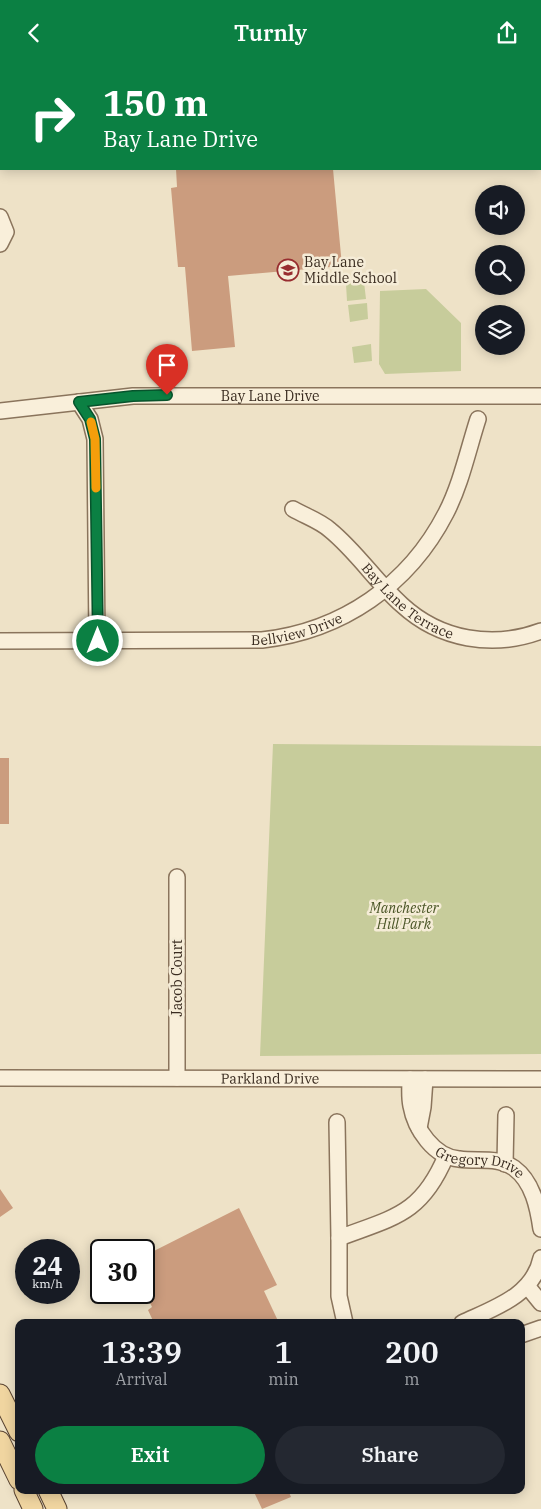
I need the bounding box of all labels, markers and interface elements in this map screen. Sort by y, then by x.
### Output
text: Turnly [234,18,307,47]
icon: back [20,19,48,47]
icon: share [493,19,521,47]
text: 150 m [103,80,208,126]
icon: right [20,85,85,150]
text: Bay Lane Drive [103,124,258,153]
map controls [475,185,525,355]
button: sound [475,185,525,235]
button: search [475,245,525,295]
place label: Bay Lane Middle School [304,253,397,287]
school or university icon: Bay Lane Middle School [276,258,300,282]
button: layers [475,305,525,355]
pin [146,344,188,395]
icon: arrive [153,351,181,379]
street label: Bay Lane Drive [221,387,320,405]
street label: Bay Lane Terrace [358,559,456,643]
street label: Bellview Drive [251,609,345,649]
position arrow [71,614,123,666]
park label: Manchester Hill Park [368,899,439,933]
street label: Jacob Court [168,939,186,1017]
street label: Parkland Drive [221,1069,319,1088]
street label: Gregory Drive [432,1142,529,1182]
speed limit sign: 30 [90,1239,155,1304]
text: 24 [32,1249,63,1282]
text: km/h [32,1276,63,1291]
text: 13:39 [101,1332,182,1371]
text: 1 [274,1332,292,1371]
text: 200 [385,1332,439,1371]
text: Arrival [116,1369,168,1389]
text: min [268,1369,299,1389]
text: m [404,1369,419,1389]
button: Exit [35,1426,265,1484]
button: Share [275,1426,505,1484]

